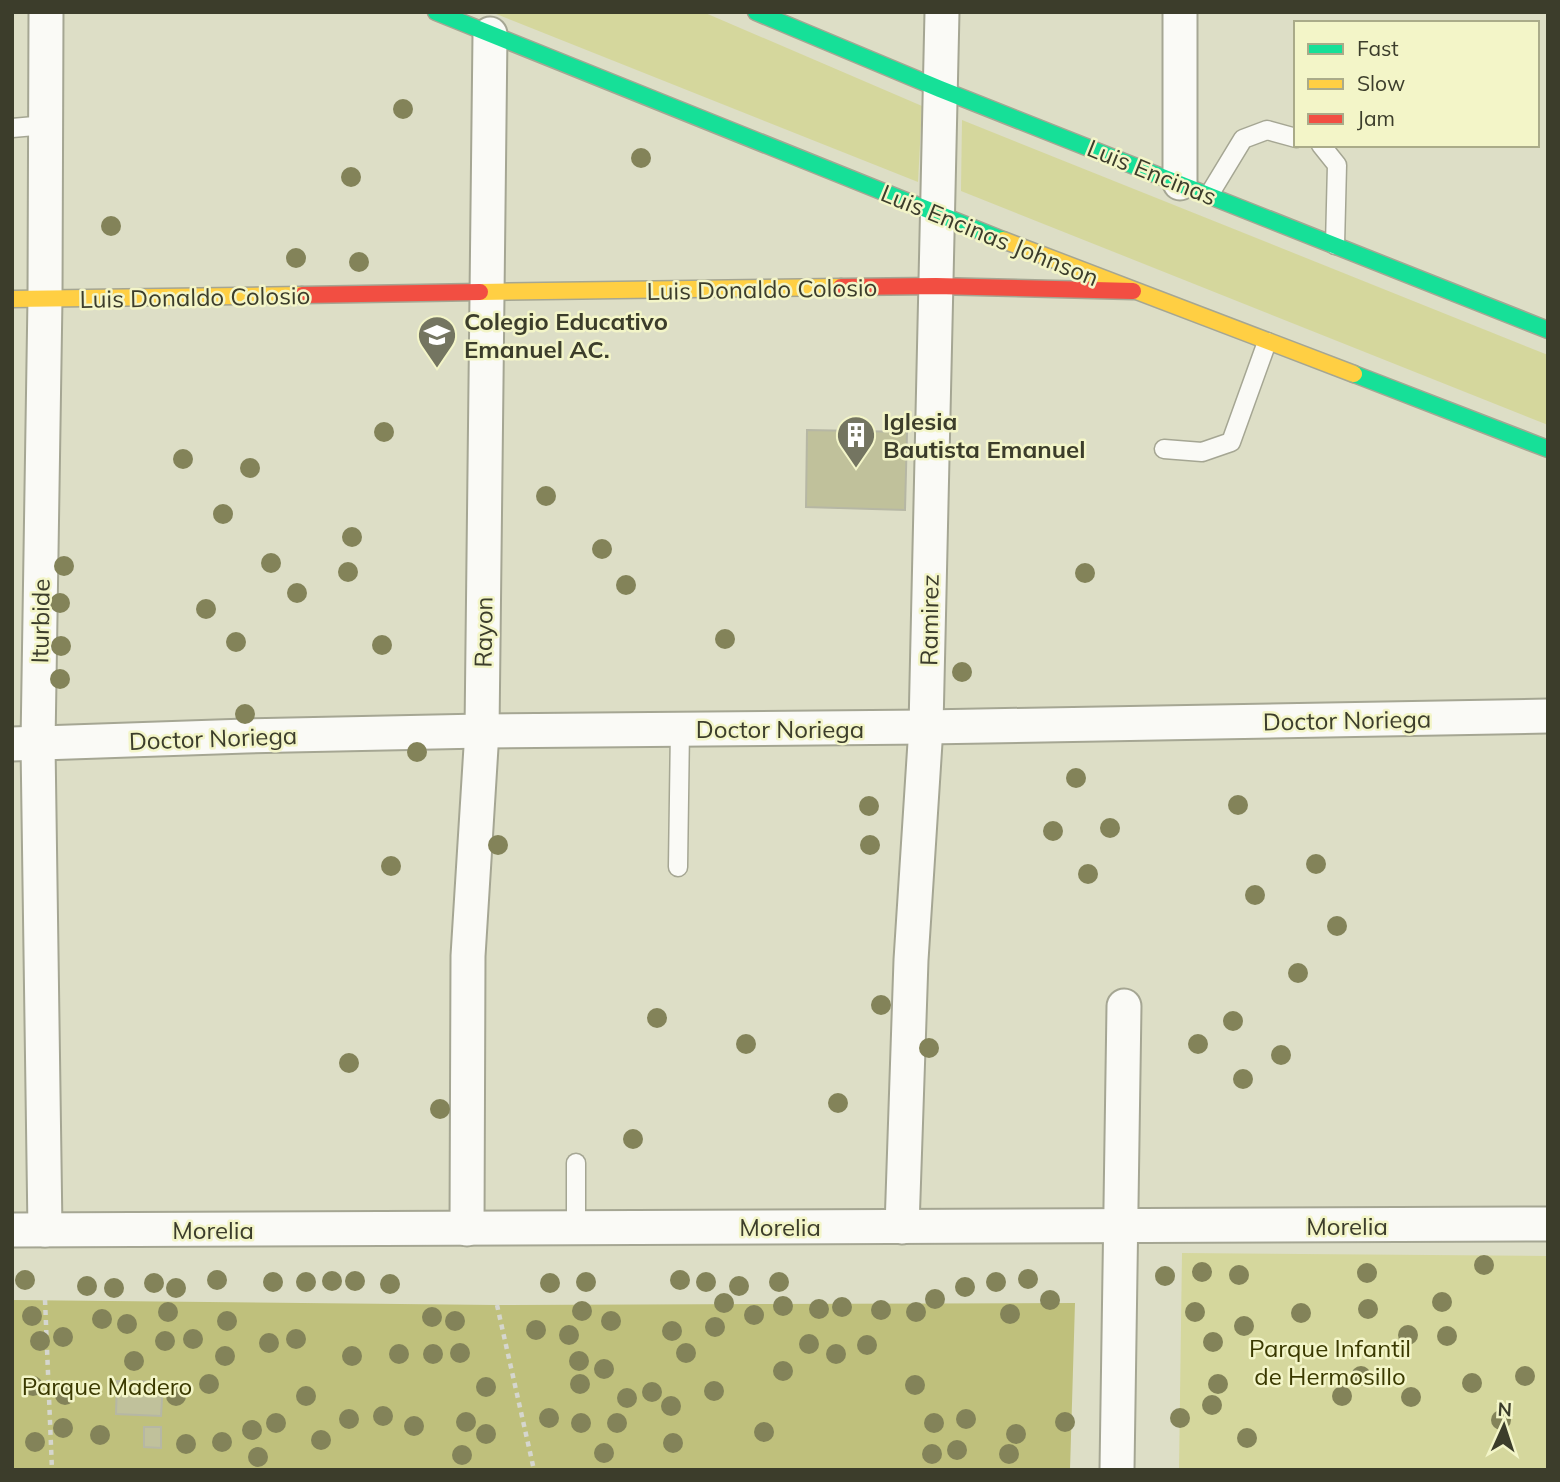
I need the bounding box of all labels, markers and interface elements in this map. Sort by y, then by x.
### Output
legend [1294,21,1539,147]
text: Fast [1357,35,1399,61]
text: Slow [1357,70,1405,96]
text: Jam [1357,105,1395,131]
street label: Luis Encinas [1083,132,1221,212]
street label: Luis Encinas Johnson [877,178,1103,292]
street label: Luis Donaldo Colosio [646,272,878,306]
street label: Luis Donaldo Colosio [79,280,311,314]
place label: Colegio Educativo Emanuel AC. [464,306,668,364]
school or university icon: Colegio Educativo Emanuel AC. [416,314,458,369]
place label: Iglesia Bautista Emanuel [883,406,1086,464]
building icon: Iglesia Bautista Emanuel [835,414,877,469]
street label: Ramirez [913,574,945,666]
street label: Iturbide [24,578,56,664]
street label: Rayon [467,596,499,668]
street label: Doctor Noriega [1263,704,1431,736]
street label: Doctor Noriega [696,714,864,744]
street label: Doctor Noriega [128,720,298,756]
street label: Morelia [1306,1211,1388,1241]
street label: Morelia [739,1212,821,1242]
street label: Morelia [172,1215,254,1245]
park label: Parque Infantil de Hermosillo [1249,1333,1411,1391]
park label: Parque Madero [22,1371,192,1401]
north arrow [1469,1391,1539,1461]
text: N [1497,1397,1513,1421]

